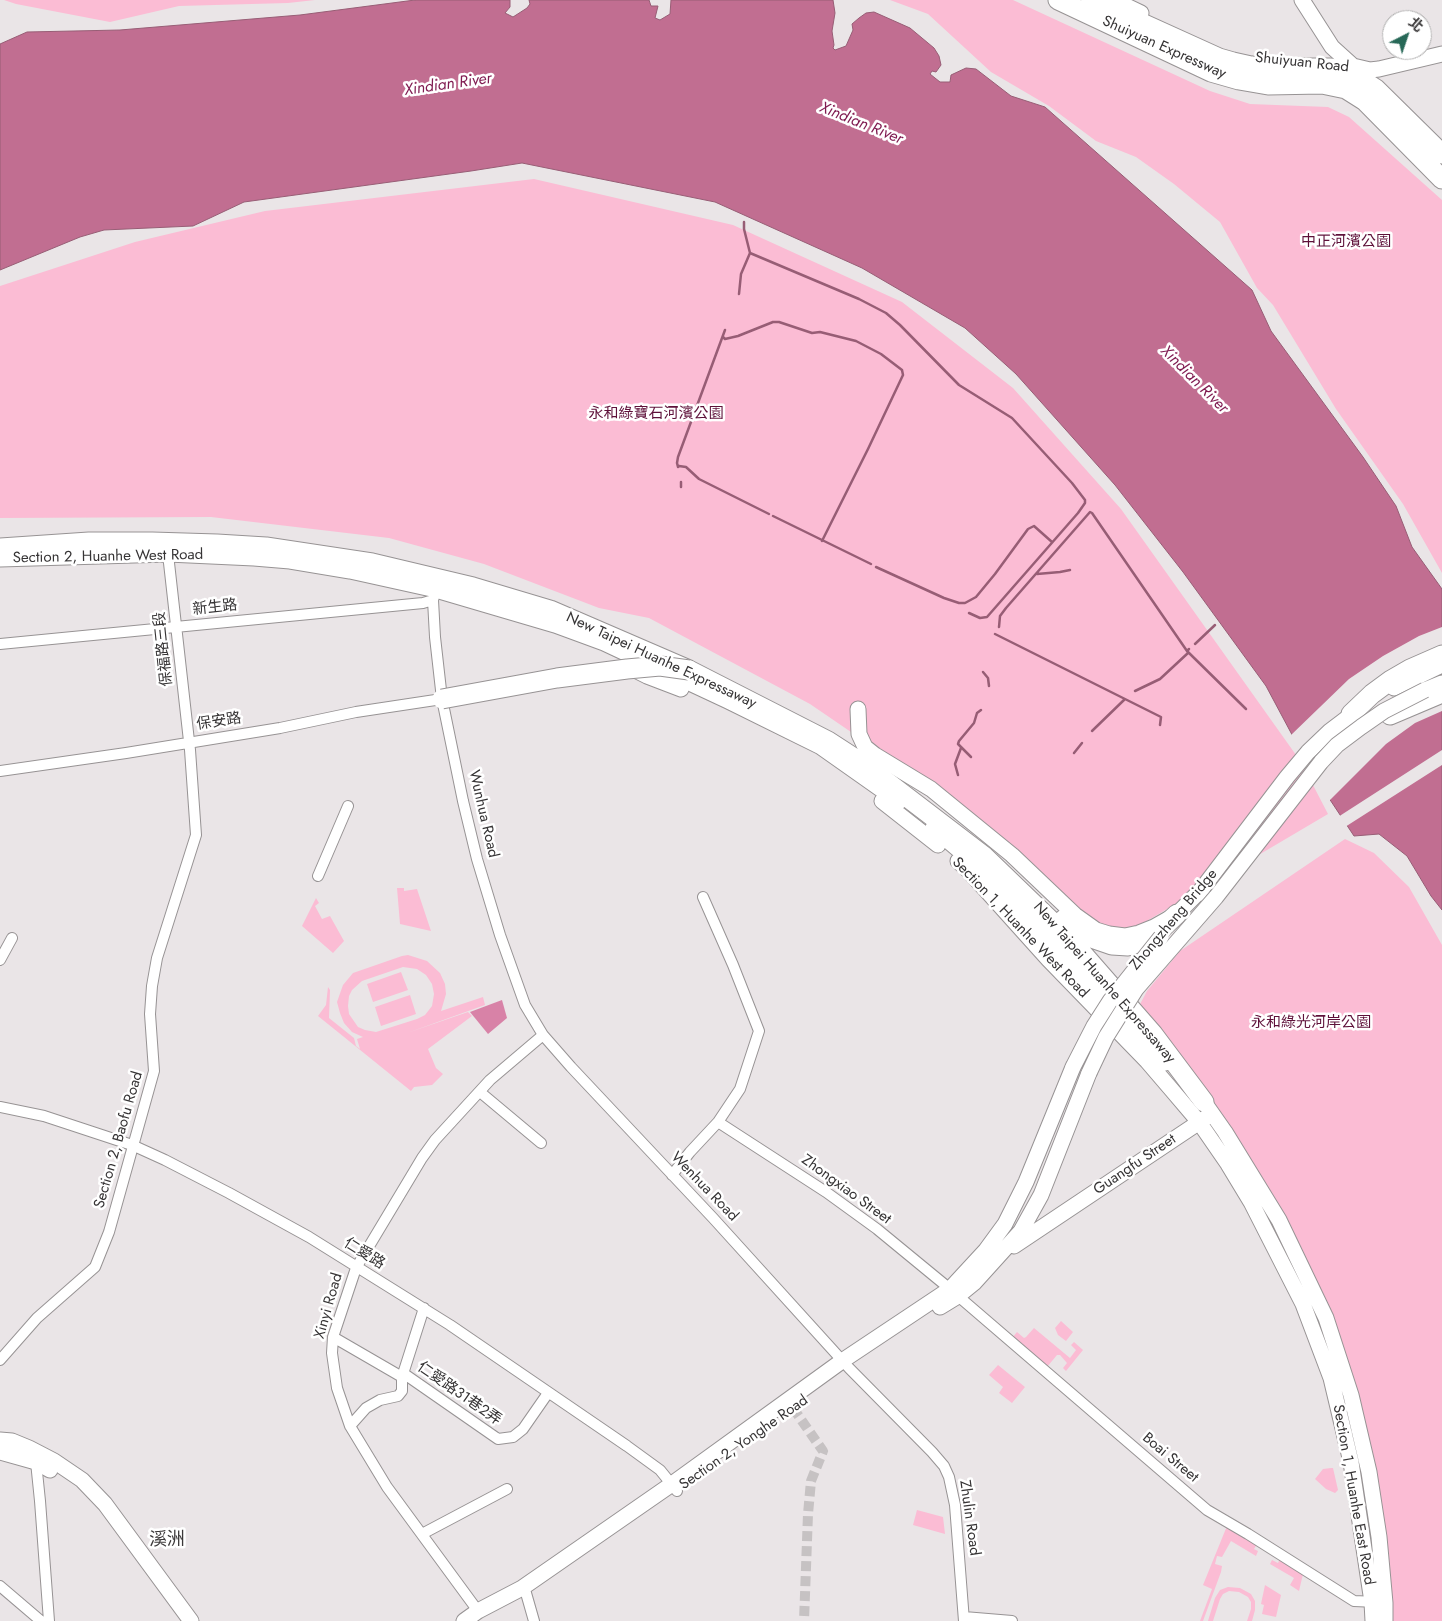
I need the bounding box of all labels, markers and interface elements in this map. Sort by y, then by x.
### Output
north arrow [1382,10,1432,60]
text: 北 [1404,12,1428,37]
street label: Shuiyuan Expressway [1099,13,1229,83]
street label: Shuiyuan Road [1254,49,1350,77]
water label: Xindian River [403,69,493,101]
water label: Xindian River [817,99,905,149]
park label: 中正河濱公園 [1301,233,1391,251]
water label: Xindian River [1156,342,1232,418]
park label: 永和綠寶石河濱公園 [589,405,723,423]
street label: Section 2, Huanhe West Road [13,546,203,568]
street label: 新生路 [192,597,238,619]
street label: New Taipei Huanhe Expressaway [563,609,759,713]
street label: 保福路三段 [151,611,177,687]
street label: 保安路 [195,710,243,734]
street label: Wunhua Road [464,768,502,860]
street label: Section 1, Huanhe West Road [948,854,1092,1002]
street label: Zhongzheng Bridge [1127,866,1221,974]
street label: New Taipei Huanhe Expressaway [1029,899,1179,1067]
park label: 永和綠光河岸公園 [1251,1014,1371,1032]
street label: Section 2, Baofu Road [91,1069,147,1211]
street label: Guangfu Street [1090,1131,1180,1199]
street label: Wenhua Road [667,1149,741,1225]
street label: Zhongxiao Street [798,1151,894,1229]
street label: 仁愛路 [340,1234,388,1274]
street label: Xinyi Road [311,1271,347,1341]
street label: 仁愛路31巷2弄 [414,1358,504,1430]
street label: Section 2, Yonghe Road [676,1392,812,1494]
street label: Section 1, Huanhe East Road [1328,1403,1378,1587]
street label: Boai Street [1138,1429,1202,1487]
street label: Zhulin Road [955,1479,983,1557]
district label: 溪洲 [149,1530,185,1552]

